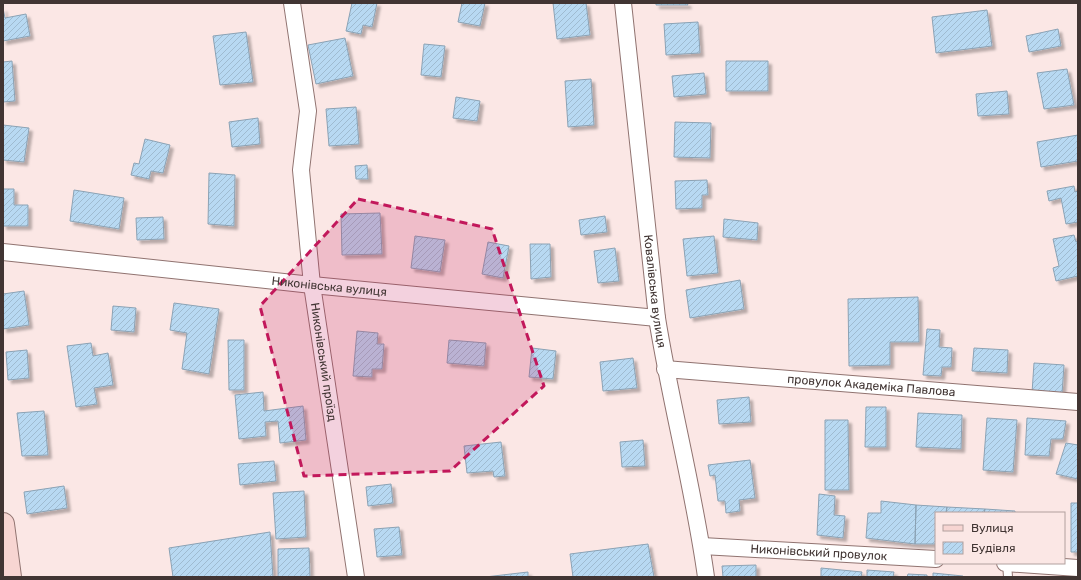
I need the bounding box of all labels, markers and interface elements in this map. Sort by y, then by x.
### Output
street label: Ковалівська вулиця [641,234,669,349]
street label: Никонівська вулиця [271,274,387,299]
street label: Никонівський проїзд [308,302,339,422]
street label: провулок Академіка Павлова [787,372,956,399]
legend [935,512,1065,564]
text: Вулиця [971,521,1013,535]
text: Будівля [971,541,1016,555]
street label: Никонівський провулок [750,542,888,563]

